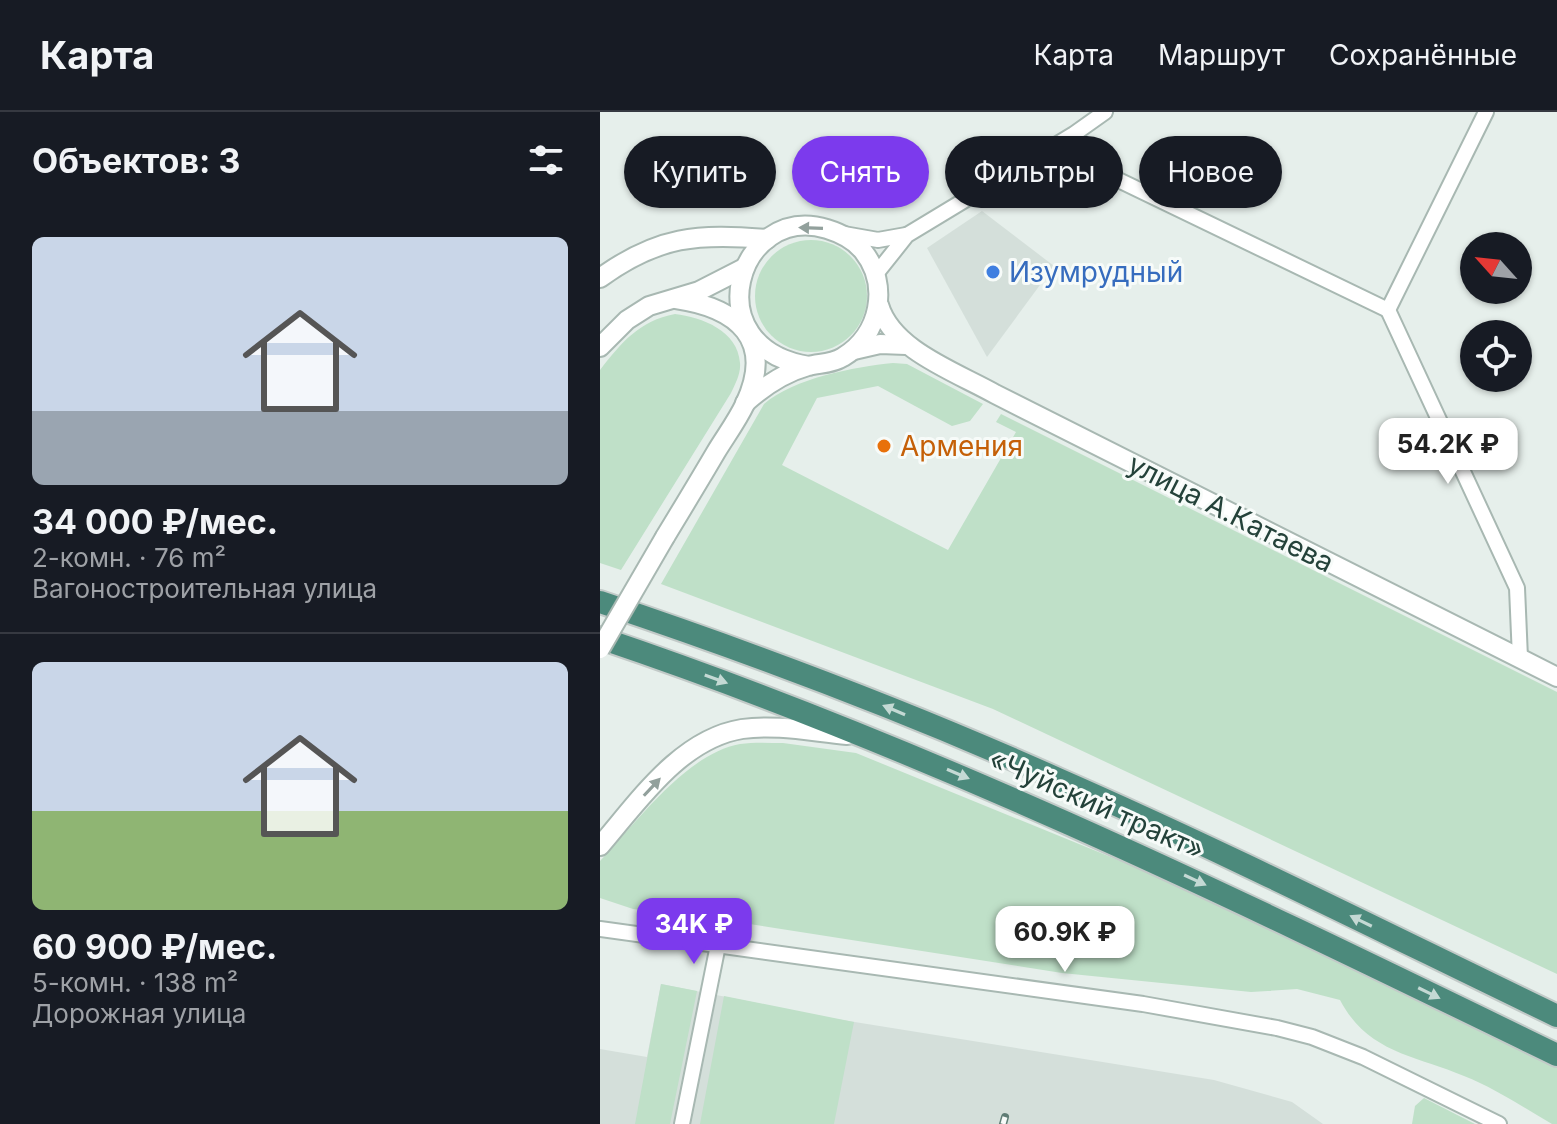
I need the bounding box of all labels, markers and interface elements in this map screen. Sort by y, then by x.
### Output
text: Карта [40,32,154,78]
text: Карта [1034,38,1114,72]
text: Маршрут [1158,38,1285,72]
text: Сохранённые [1329,38,1517,72]
chip: Купить [624,136,776,208]
chip: Снять [792,136,929,208]
chip: Фильтры [945,136,1123,208]
chip: Новое [1139,136,1282,208]
icon: filters [524,138,568,182]
text: Объектов: 3 [32,140,240,181]
one-way arrow [798,221,823,234]
north arrow [1460,232,1532,304]
map controls [1460,232,1532,392]
place label: Изумрудный [1009,255,1183,289]
marker: Изумрудный [984,263,1002,281]
icon: home [228,289,372,433]
button: locate [1460,320,1532,392]
pin: 54.2K ₽ [1374,418,1522,486]
text: 54.2K ₽ [1397,428,1499,459]
place label: Армения [900,429,1023,463]
marker: Армения [875,437,893,455]
street label: улица А.Катаева [1123,447,1339,579]
text: 34 000 ₽/мес. [32,501,278,542]
text: 2-комн. · 76 m² [32,542,226,573]
text: Вагоностроительная улица [32,573,377,604]
one-way arrow [704,673,728,686]
one-way arrow [882,703,906,716]
icon: home [228,714,372,858]
street label: «Чуйский тракт» [984,741,1210,867]
one-way arrow [946,768,970,781]
one-way arrow [642,778,660,797]
one-way arrow [1184,873,1207,887]
pin: 34K ₽ [638,898,750,966]
pin: 60.9K ₽ [991,906,1139,974]
text: 34K ₽ [655,908,733,939]
one-way arrow [1349,914,1372,928]
text: 60.9K ₽ [1013,916,1117,947]
text: 60 900 ₽/мес. [32,926,277,967]
text: 5-комн. · 138 m² [32,967,238,998]
one-way arrow [1418,986,1441,1000]
text: Дорожная улица [32,998,246,1029]

